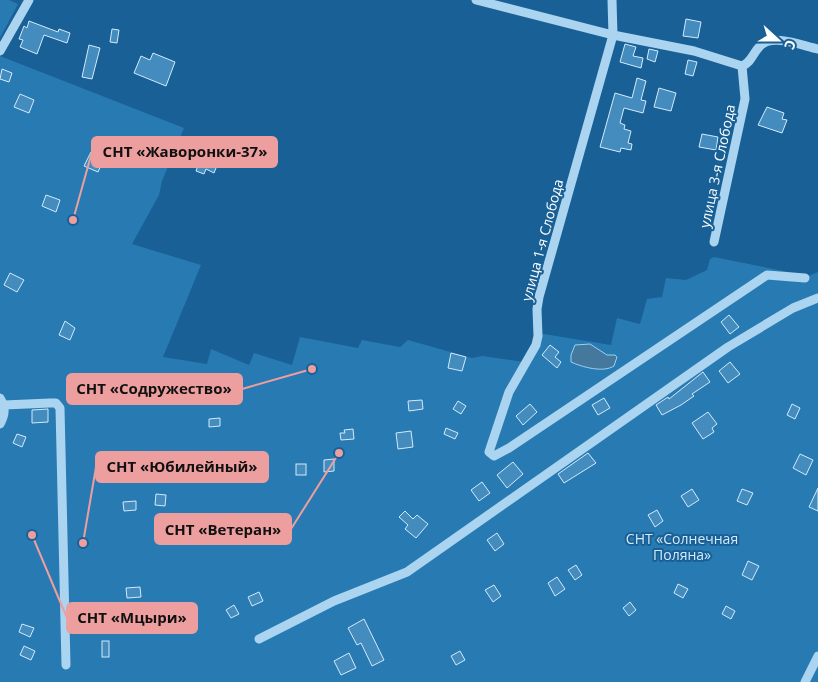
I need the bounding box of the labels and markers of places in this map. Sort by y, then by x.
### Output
callout: СНТ «Жаворонки-37» [92,137,277,167]
callout: СНТ «Содружество» [67,374,242,404]
callout: СНТ «Юбилейный» [96,452,268,482]
callout: СНТ «Ветеран» [155,514,291,544]
callout: СНТ «Мцыри» [67,603,197,633]

